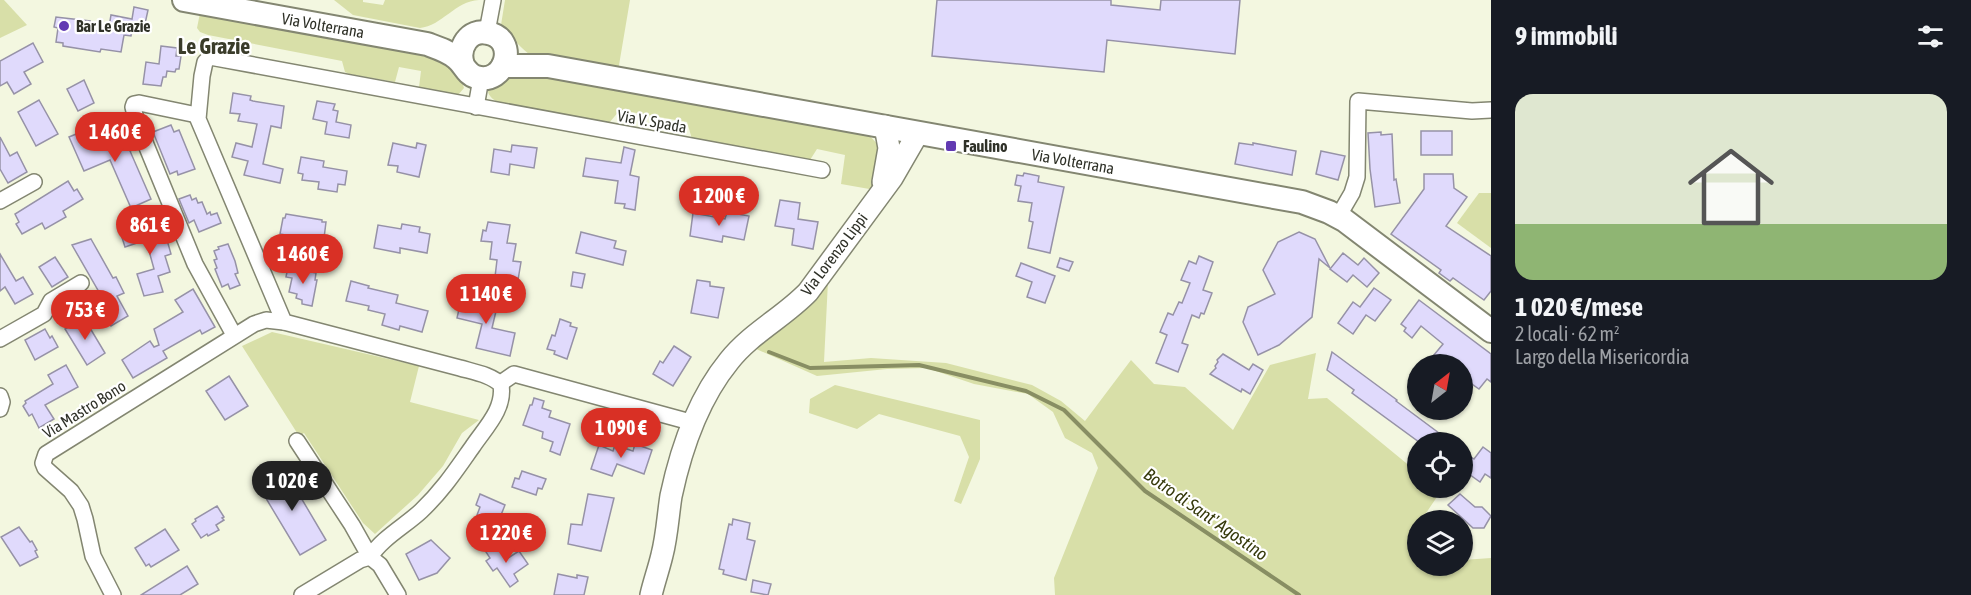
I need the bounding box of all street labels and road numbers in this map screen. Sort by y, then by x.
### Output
street label: Via Volterrana [280,9,366,41]
street label: Via V. Spada [616,106,688,137]
street label: Via Volterrana [1030,145,1116,177]
street label: Via Lorenzo Lippi [797,209,872,299]
street label: Via Mastro Bono [39,376,129,442]

